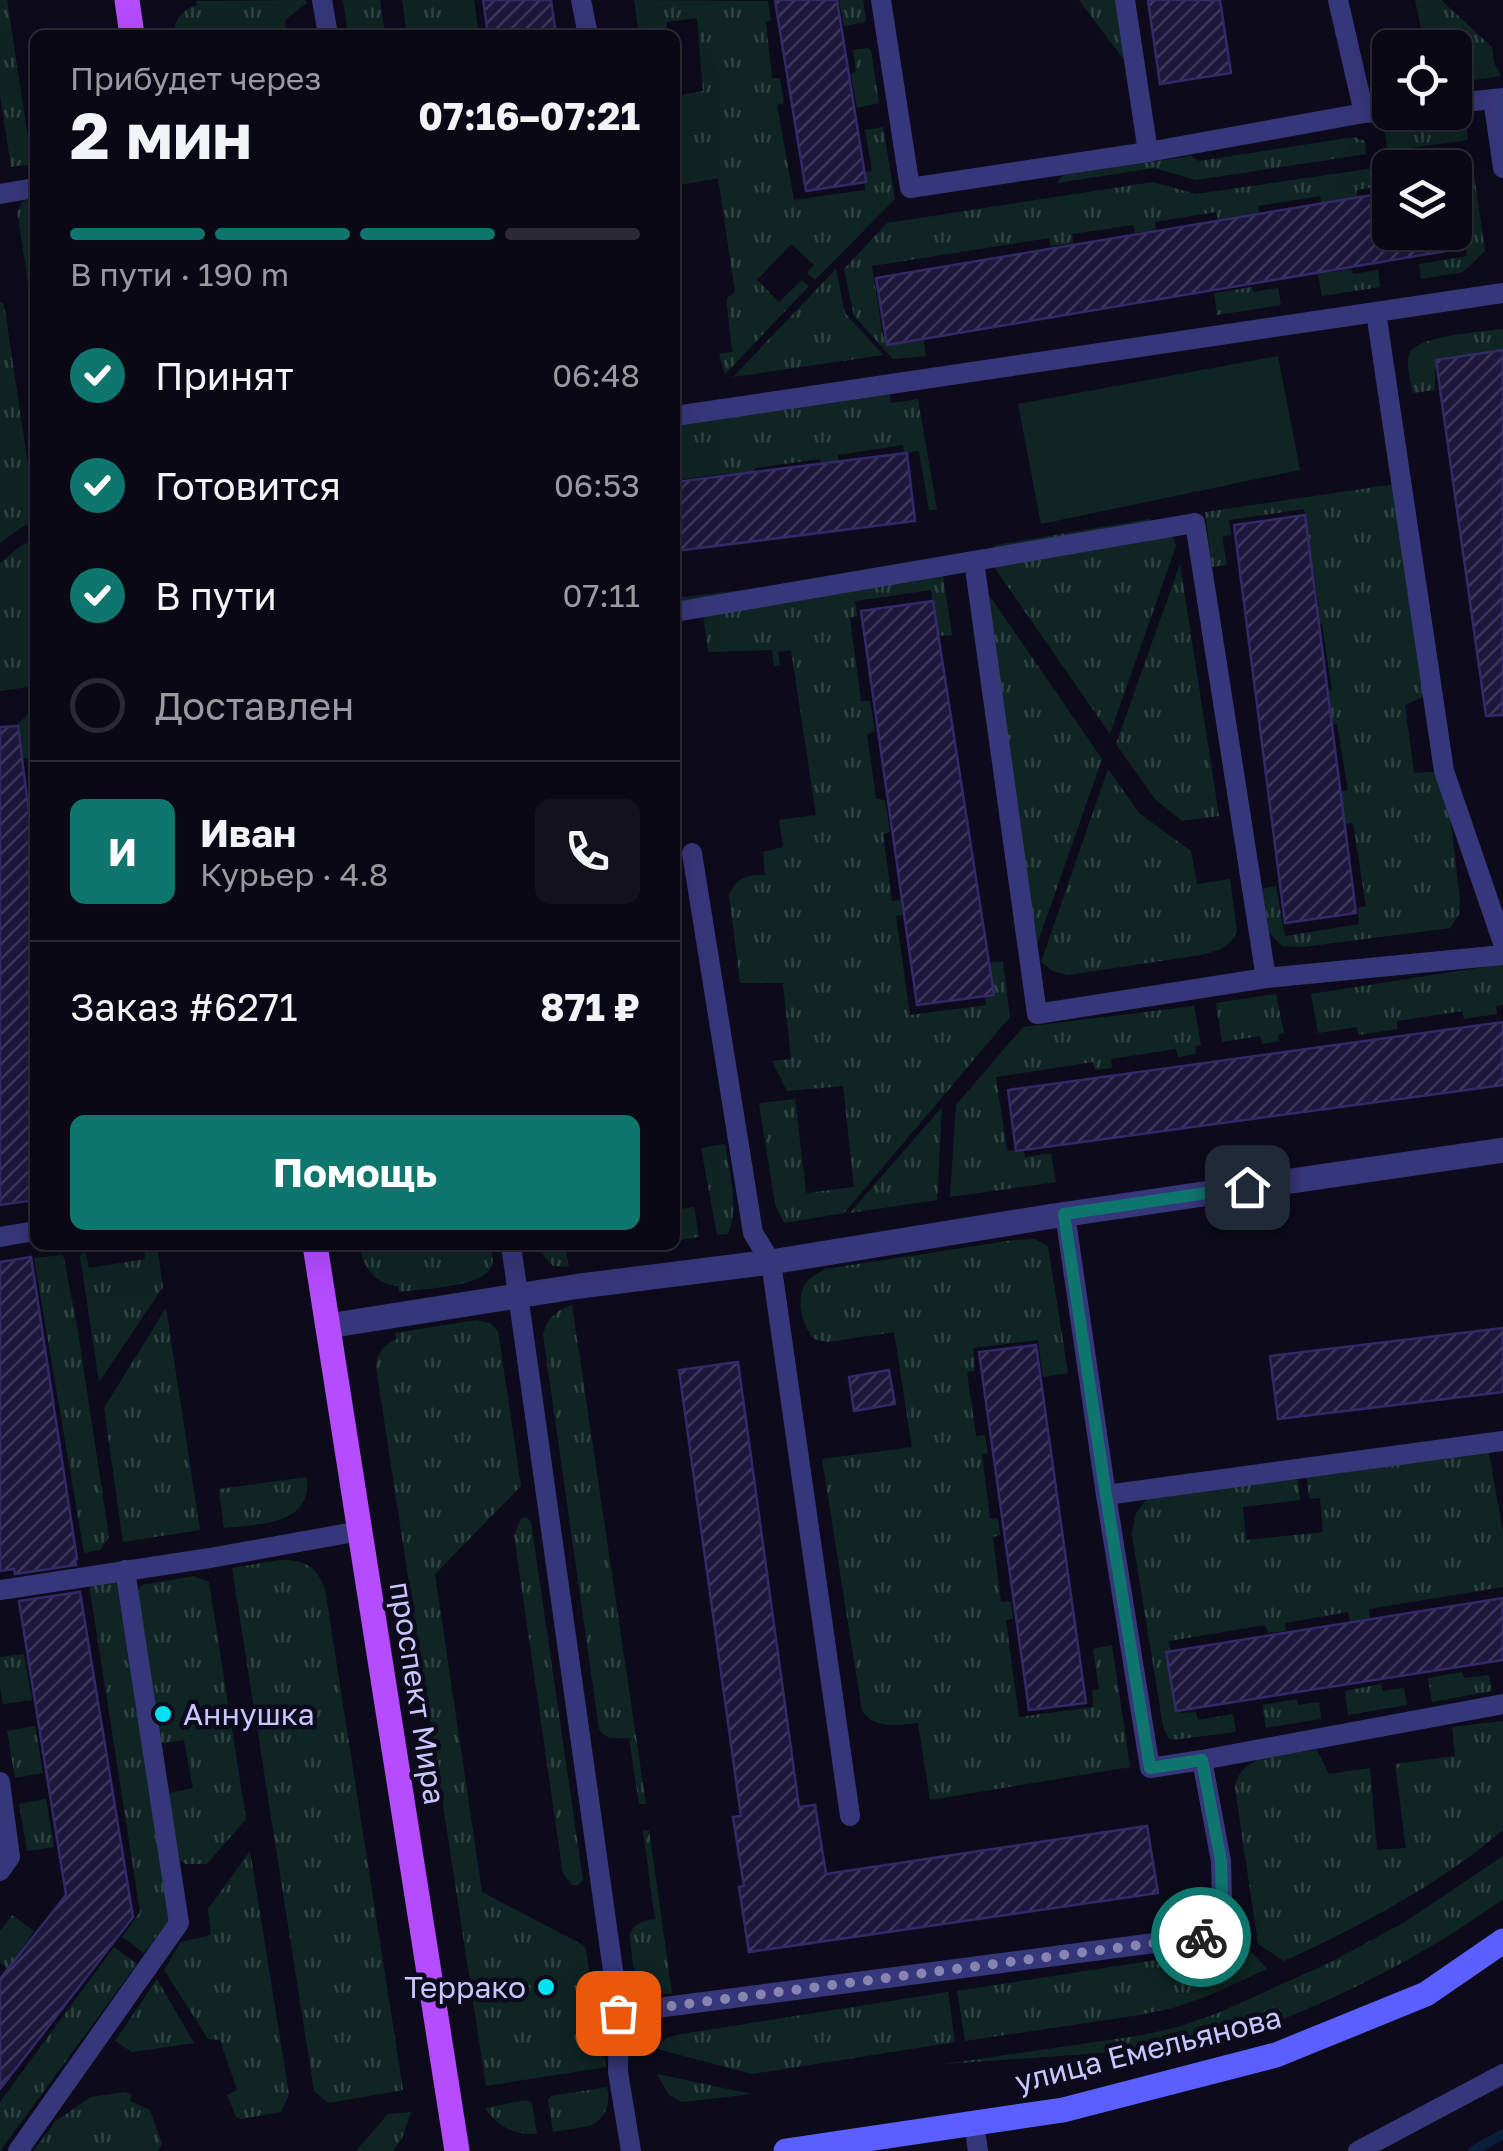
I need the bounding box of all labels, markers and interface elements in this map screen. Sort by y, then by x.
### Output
map controls [1372,30,1472,250]
button: locate [1372,30,1472,130]
text: Прибудет через [70,59,321,97]
text: 07:16–07:21 [418,93,640,138]
text: 2 мин [70,95,252,173]
button: layers [1372,150,1472,250]
text: В пути · 190 m [70,255,289,293]
icon: check [70,348,125,403]
text: Принят [155,353,294,398]
text: 06:48 [552,356,640,394]
icon: check [70,458,125,513]
text: Готовится [155,463,341,508]
text: 06:53 [554,466,640,504]
icon: check [70,568,125,623]
text: В пути [155,573,277,618]
text: 07:11 [563,576,640,614]
text: Доставлен [155,683,354,728]
button: phone [535,799,640,904]
text: Иван [200,810,296,855]
text: И [108,829,137,874]
text: Курьер · 4.8 [200,855,388,893]
text: Заказ #6271 [70,984,298,1029]
text: 871 ₽ [540,984,640,1029]
button: Помощь [70,1115,640,1230]
pin [1205,1145,1290,1230]
icon: home [1220,1160,1275,1215]
street label: проспект Мира [383,1579,453,1807]
place label: Аннушка [183,1696,315,1732]
marker: Аннушка [152,1703,174,1725]
courier [1151,1887,1251,1987]
icon: bike [1174,1910,1229,1965]
place label: Террако [404,1969,526,2005]
pin [576,1971,661,2056]
marker: Террако [535,1976,557,1998]
icon: bag [591,1986,646,2041]
street label: улица Емельянова [1011,1999,1285,2099]

